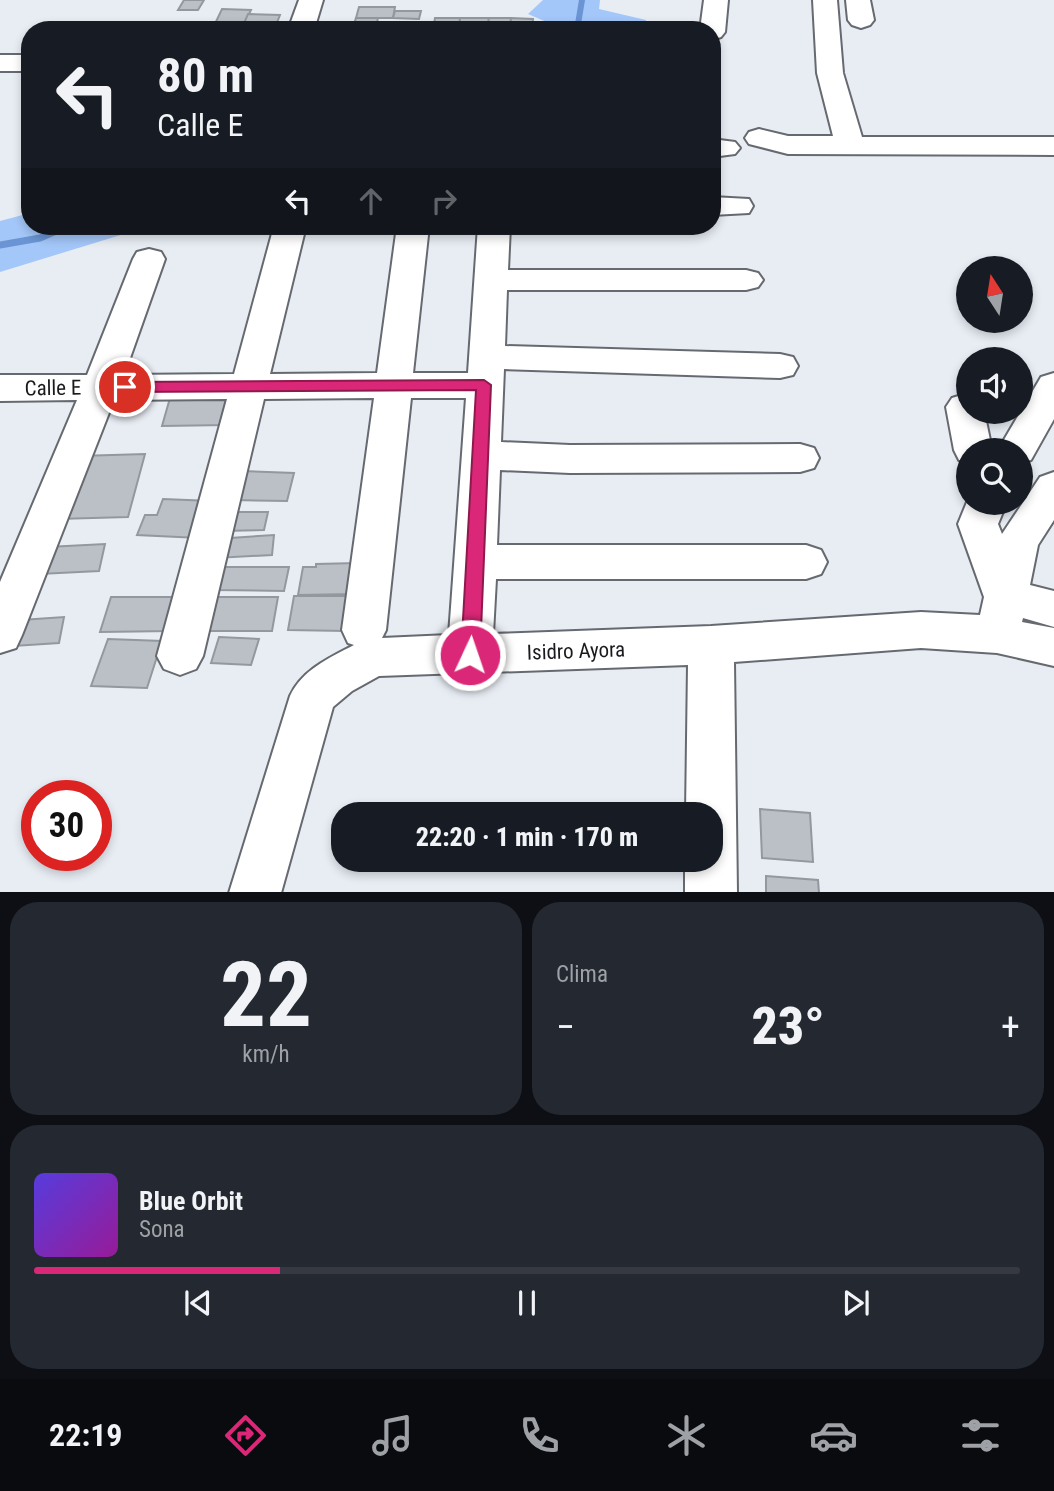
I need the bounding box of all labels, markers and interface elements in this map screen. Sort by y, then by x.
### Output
text: 80 m [157,47,254,104]
icon: left [42,49,133,140]
text: Calle E [157,106,243,144]
icon: left [279,182,317,220]
icon: ahead [352,182,390,220]
icon: right [425,182,463,220]
north arrow [956,256,1032,332]
map controls [956,256,1033,515]
button: sound [956,347,1033,424]
pin [95,357,155,417]
icon: arrive [106,368,144,406]
street label: Calle E [24,376,82,400]
button: search [956,438,1033,515]
position arrow [433,618,507,692]
street label: Isidro Ayora [526,637,626,665]
speed limit sign: 30 [21,780,112,871]
text: 22:20 · 1 min · 170 m [416,822,638,852]
text: 22 [220,942,312,1048]
text: Clima [556,961,608,988]
text: 23° [751,996,825,1057]
text: − [556,1005,575,1049]
text: + [1001,1005,1020,1049]
text: km/h [242,1041,290,1068]
text: Blue Orbit [139,1186,243,1216]
text: Sona [139,1216,185,1243]
icon: previous [179,1284,217,1322]
icon: pause [508,1284,546,1322]
icon: next [837,1284,875,1322]
icon: directions [221,1411,270,1460]
icon: music [368,1411,417,1460]
icon: phone [515,1411,564,1460]
icon: climate [662,1411,711,1460]
icon: car [809,1411,858,1460]
icon: filters [956,1411,1005,1460]
text: 22:19 [49,1416,122,1454]

